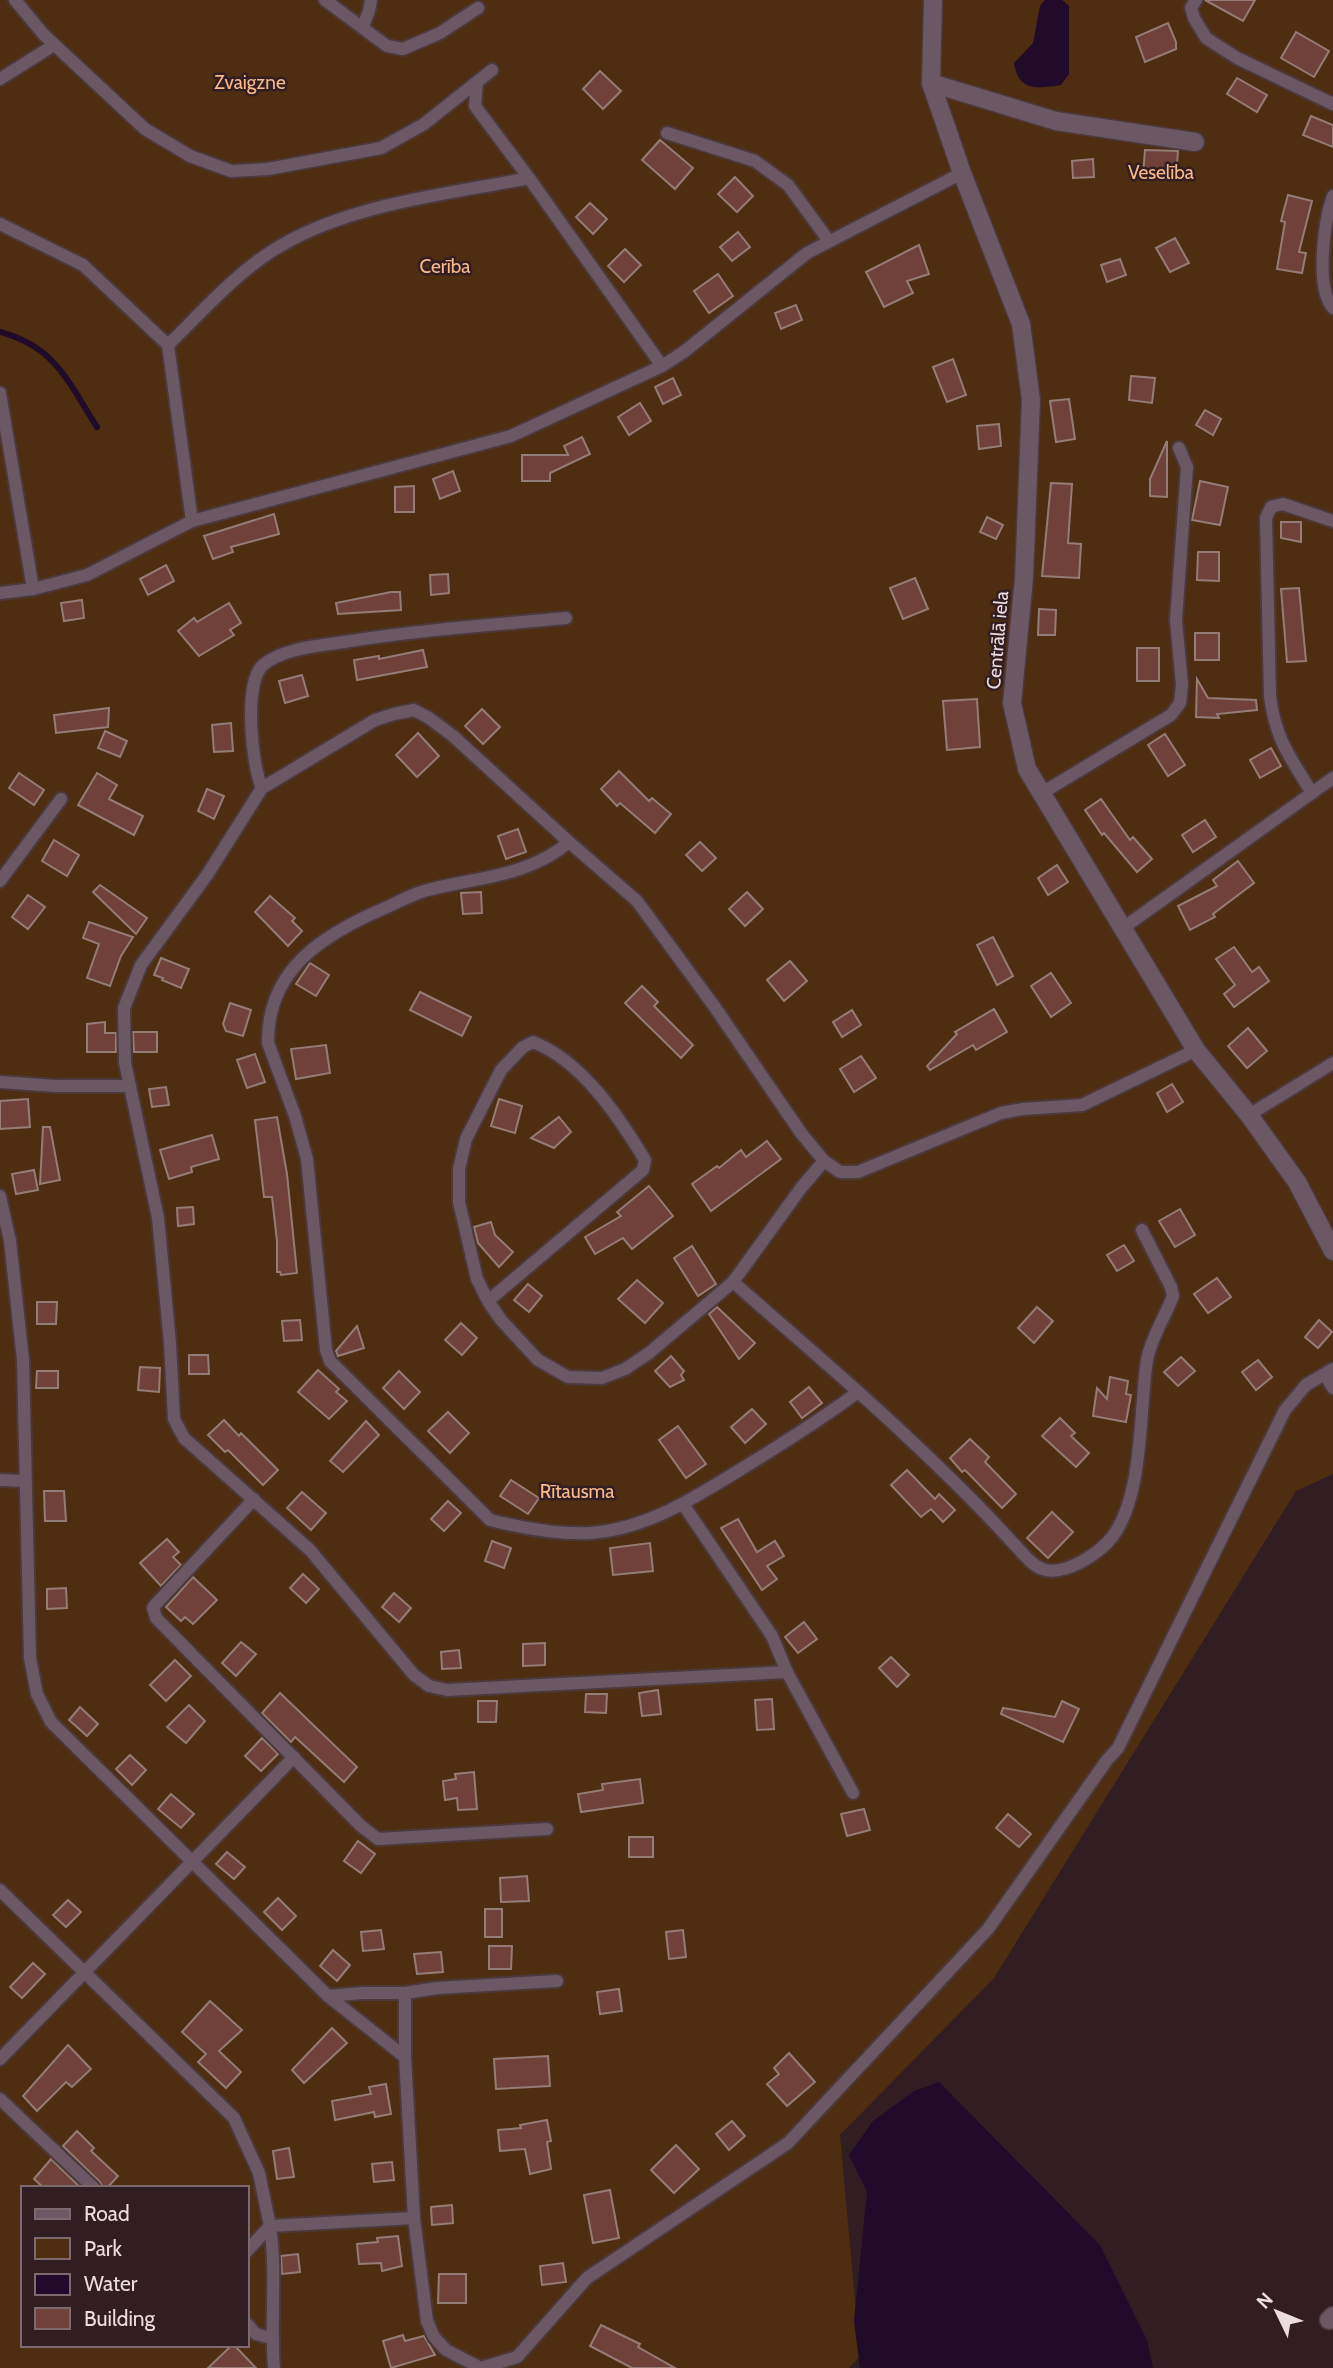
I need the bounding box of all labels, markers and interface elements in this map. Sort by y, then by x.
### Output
park label: Zvaigzne [214,71,286,94]
park label: Veselība [1128,161,1194,184]
park label: Cerība [420,255,470,278]
street label: Centrālā iela [982,590,1013,690]
park label: Rītausma [540,1480,614,1503]
legend [21,2186,248,2347]
text: Road [84,2201,130,2226]
text: Park [84,2236,122,2261]
text: Water [84,2271,138,2296]
north arrow [1242,2277,1312,2347]
text: N [1252,2288,1278,2314]
text: Building [84,2306,156,2331]

